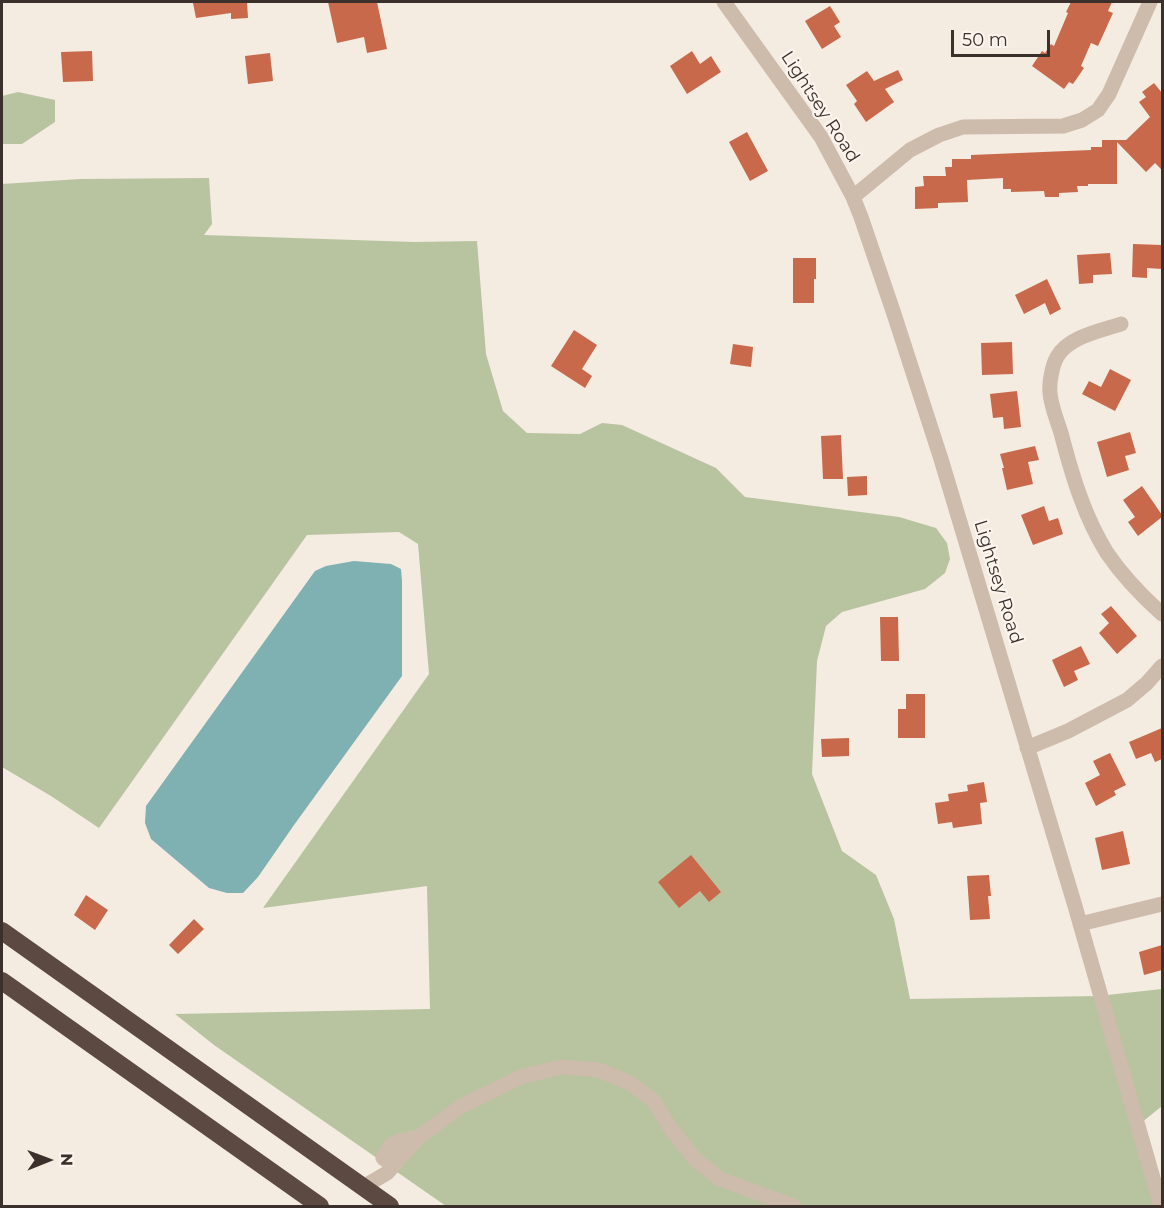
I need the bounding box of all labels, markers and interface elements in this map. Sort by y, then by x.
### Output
scale bar [954,18,1053,56]
text: 50 m [962,29,1008,51]
street label: Lightsey Road [776,47,864,167]
street label: Lightsey Road [969,517,1027,647]
north arrow [18,1130,78,1190]
text: N [57,1153,76,1166]

